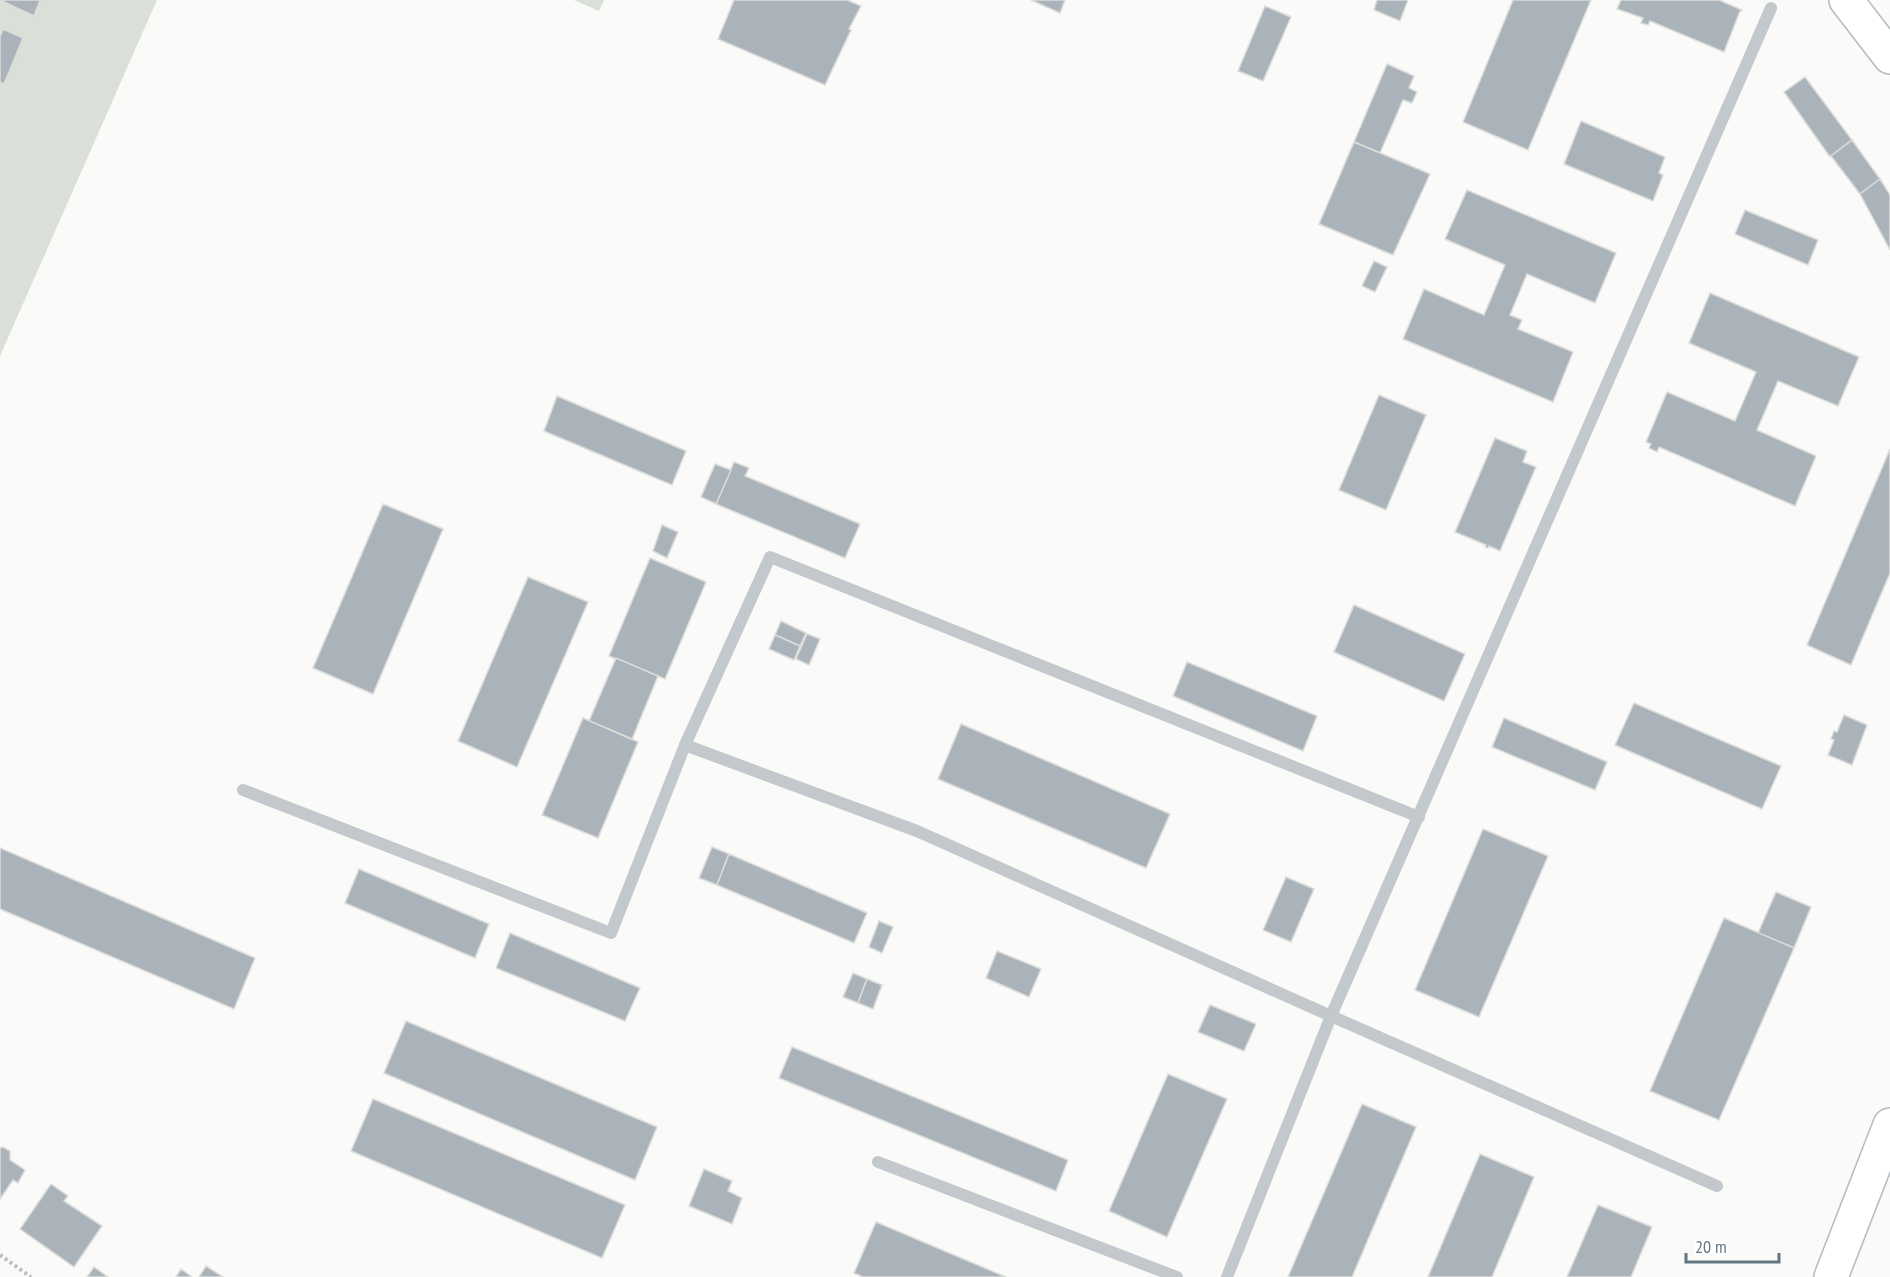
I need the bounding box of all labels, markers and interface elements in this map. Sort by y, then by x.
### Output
scale bar [1686,1226,1779,1264]
text: 20 m [1695,1235,1727,1258]

